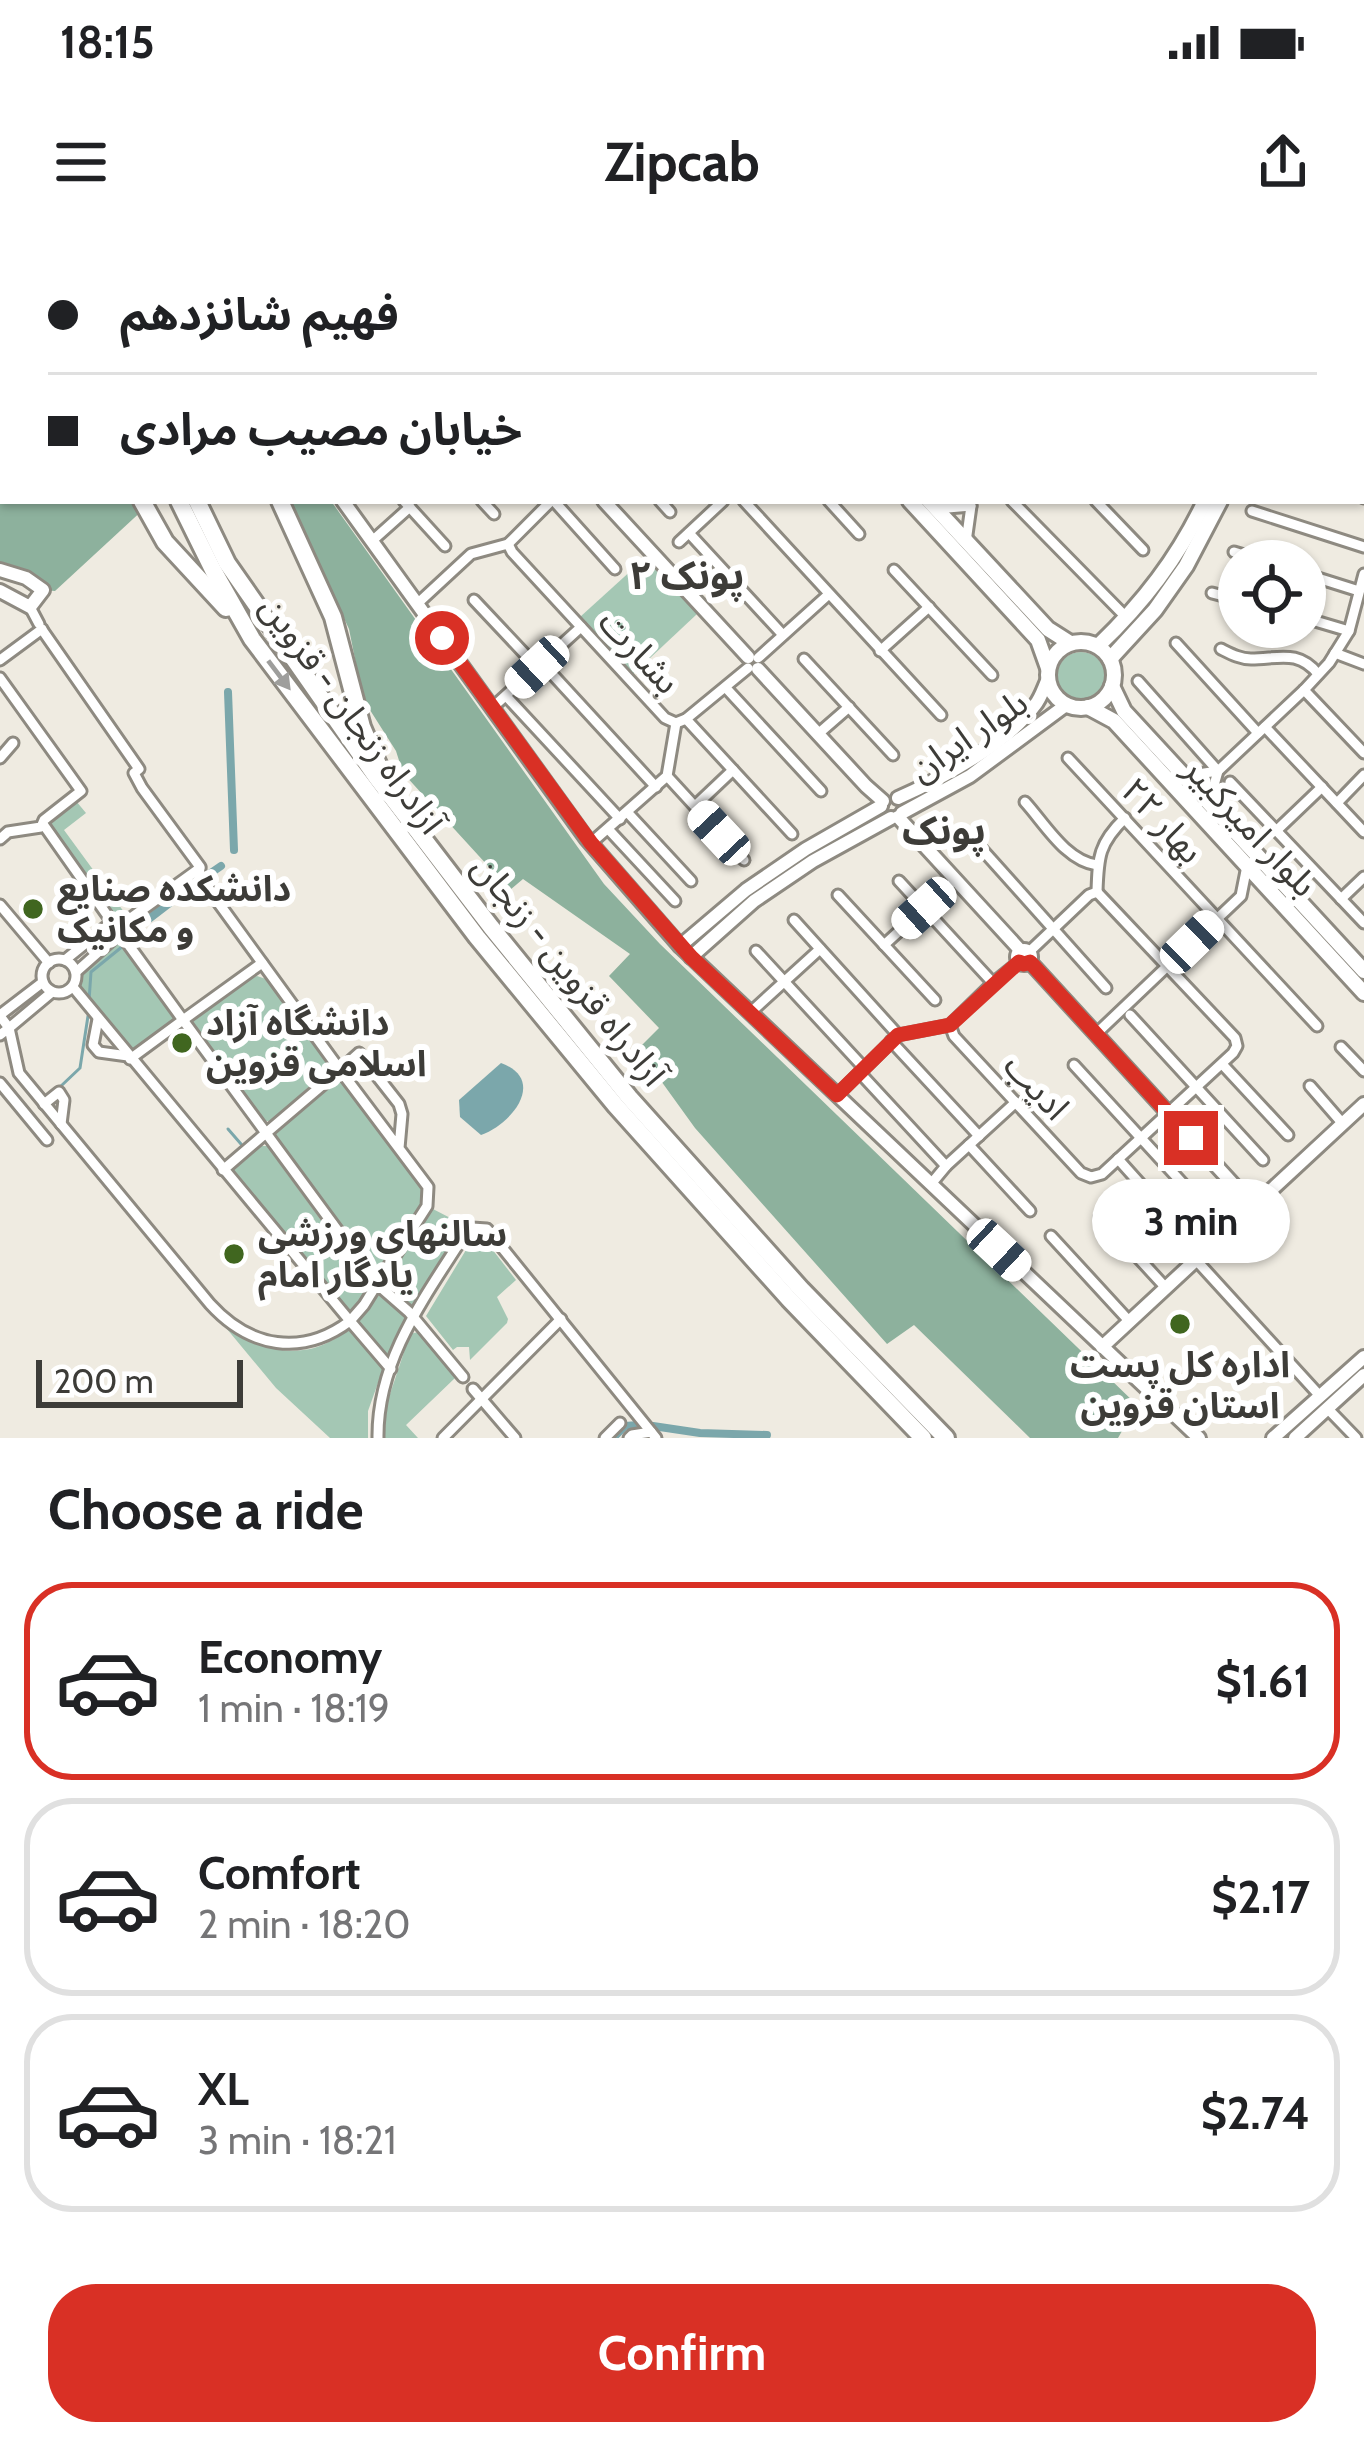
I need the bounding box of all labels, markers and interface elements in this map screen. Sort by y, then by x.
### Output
text: 18:15 [60,15,155,69]
icon: menu [48,129,114,195]
text: Zipcab [604,129,760,195]
icon: share [1250,129,1316,195]
text: فهیم شانزدهم [120,287,399,341]
text: خیابان مصیب مرادی [120,402,522,456]
map controls [1218,540,1326,648]
button: locate [1218,540,1326,648]
district label: پونک ۲ [629,551,745,602]
street label: آزادراه زنجان - قزوین [251,586,455,843]
street label: بشارت [590,600,690,702]
route start [415,611,469,665]
car [498,629,576,705]
one-way arrow [266,659,290,691]
street label: بلوار ایران [900,679,1036,791]
street label: بلوار امیرکبیر [1174,746,1327,905]
street label: بهار ۲۲ [1112,768,1214,872]
car [681,794,757,872]
district label: پونک [902,806,986,857]
street label: آزادراه قزوین - زنجان [463,845,678,1096]
place label: دانشکده صنایع و مکانیک [57,866,291,951]
car [885,871,963,945]
marker: دانشکده صنایع و مکانیک [20,896,46,922]
car [1154,904,1230,980]
place label: دانشگاه آزاد اسلامی قزوین [206,1000,427,1085]
marker: دانشگاه آزاد اسلامی قزوین [169,1030,195,1056]
street label: ادیب [995,1043,1079,1129]
route end [1164,1111,1218,1165]
callout: 3 min [1092,1180,1290,1264]
text: 3 min [1144,1197,1238,1245]
place label: سالنهای ورزشی یادگار امام [258,1211,507,1301]
car [960,1212,1038,1288]
marker: سالنهای ورزشی یادگار امام [221,1241,247,1267]
marker: اداره کل پست استان قزوین [1167,1311,1193,1337]
place label: اداره کل پست استان قزوین [1070,1342,1290,1427]
scale bar [36,1354,243,1407]
text: 200 m [54,1361,154,1401]
text: Choose a ride [48,1477,363,1543]
icon: car [54,1627,162,1735]
text: Economy [198,1630,382,1684]
text: $1.61 [1215,1654,1310,1708]
text: 1 min · 18:19 [198,1684,390,1732]
icon: car [54,1843,162,1951]
text: Comfort [198,1846,361,1900]
text: $2.17 [1211,1870,1310,1924]
text: 2 min · 18:20 [198,1900,410,1948]
icon: car [54,2059,162,2167]
text: XL [198,2062,249,2116]
text: $2.74 [1201,2086,1310,2140]
text: 3 min · 18:21 [198,2116,397,2164]
button: Confirm [48,2284,1316,2422]

